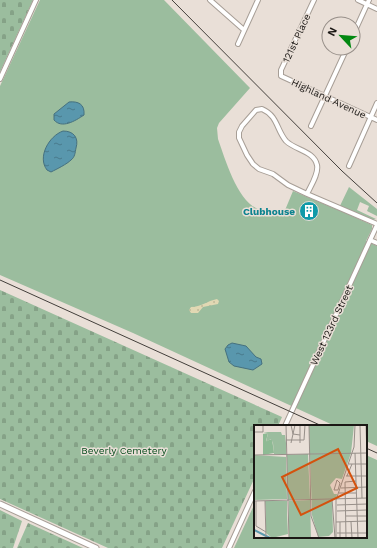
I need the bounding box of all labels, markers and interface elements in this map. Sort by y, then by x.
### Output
street label: 121st Place [280,12,313,64]
north arrow [321,16,361,56]
text: N [325,25,340,38]
street label: Highland Avenue [290,76,368,121]
building icon: Clubhouse [298,200,320,222]
place label: Clubhouse [243,206,295,217]
street label: West 123rd Street [308,283,355,367]
inset map [254,425,367,538]
park label: Beverly Cemetery [81,445,167,456]

